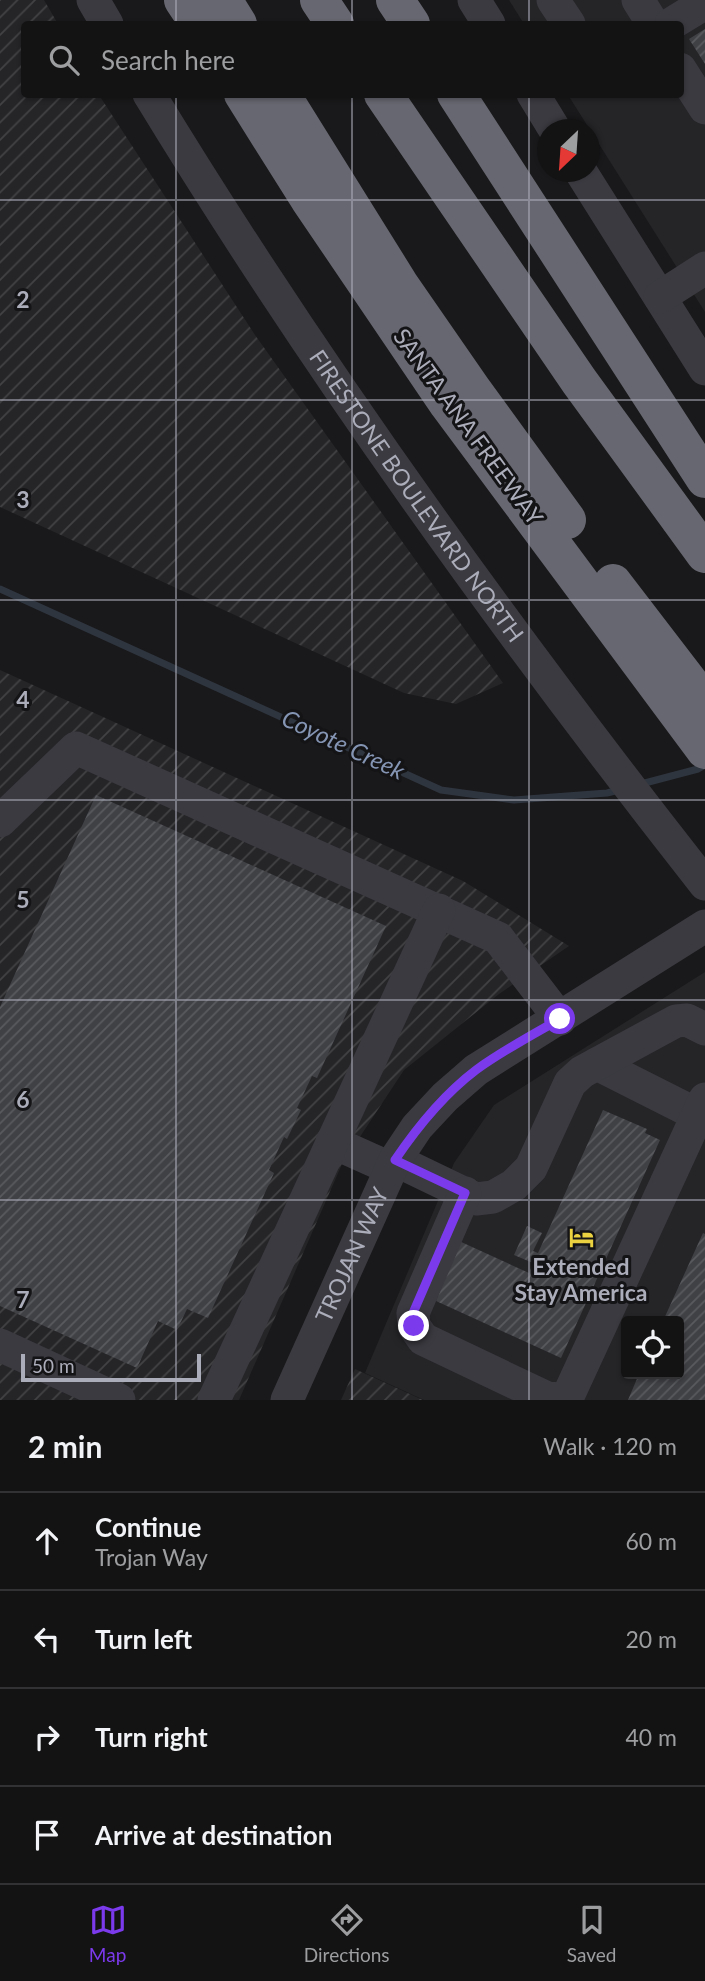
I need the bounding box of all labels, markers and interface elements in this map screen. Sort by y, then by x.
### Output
search box [21,21,684,98]
icon: search [45,41,83,79]
text: Search here [101,44,235,76]
north arrow [537,119,600,182]
text: 2 [16,285,30,313]
street label: SANTA ANA FREEWAY [388,323,550,531]
street label: FIRESTONE BOULEVARD NORTH [304,344,530,647]
text: 3 [16,485,30,513]
text: 4 [16,685,30,713]
water label: Coyote Creek [278,703,410,785]
text: 5 [16,885,30,913]
route start [544,1003,575,1034]
text: 6 [16,1085,30,1113]
street label: TROJAN WAY [309,1182,394,1326]
hotel icon: Extended Stay America [567,1223,595,1251]
place label: Extended Stay America [514,1252,648,1306]
text: 7 [16,1285,30,1313]
route end [398,1310,429,1341]
map controls [621,1316,684,1379]
button: locate [621,1316,684,1379]
scale bar [21,1351,201,1383]
text: 50 m [32,1354,75,1377]
text: 2 min [28,1428,102,1464]
text: Walk · 120 m [543,1432,677,1460]
text: Continue [95,1511,201,1543]
icon: ahead [28,1522,66,1560]
text: 60 m [626,1527,677,1555]
text: Trojan Way [95,1543,208,1571]
icon: left [28,1620,66,1658]
text: Turn left [95,1623,192,1655]
text: 20 m [626,1625,677,1653]
icon: right [28,1718,66,1756]
text: Turn right [95,1721,208,1753]
text: 40 m [626,1723,677,1751]
icon: arrive [28,1816,66,1854]
text: Arrive at destination [95,1819,332,1851]
tab: Map [89,1901,127,1966]
tab: Directions [304,1901,390,1966]
tab: Saved [567,1901,616,1966]

